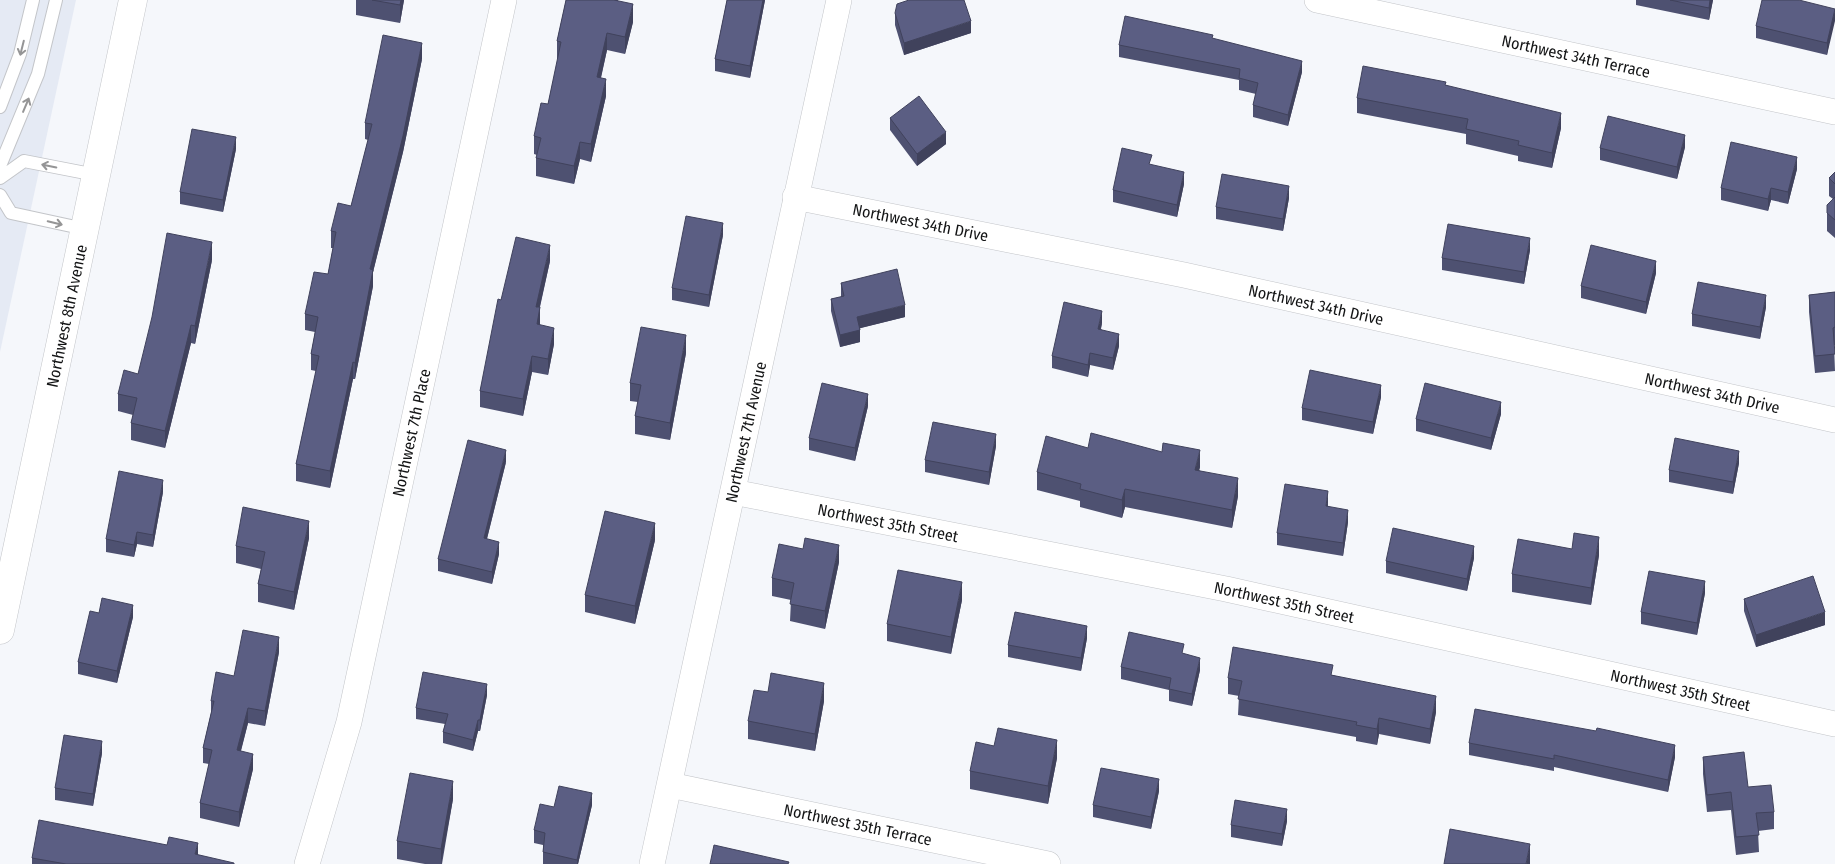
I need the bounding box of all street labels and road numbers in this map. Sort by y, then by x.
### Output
street label: Northwest 34th Terrace [1500,31,1652,82]
street label: Northwest 34th Drive [851,200,990,246]
street label: Northwest 8th Avenue [43,243,91,389]
street label: Northwest 34th Drive [1247,281,1385,329]
street label: Northwest 7th Avenue [722,360,770,504]
street label: Northwest 7th Place [389,367,435,498]
street label: Northwest 34th Drive [1643,369,1782,417]
street label: Northwest 35th Street [816,500,961,546]
street label: Northwest 35th Street [1212,578,1357,627]
street label: Northwest 35th Street [1609,666,1753,715]
street label: Northwest 35th Terrace [782,800,934,850]

